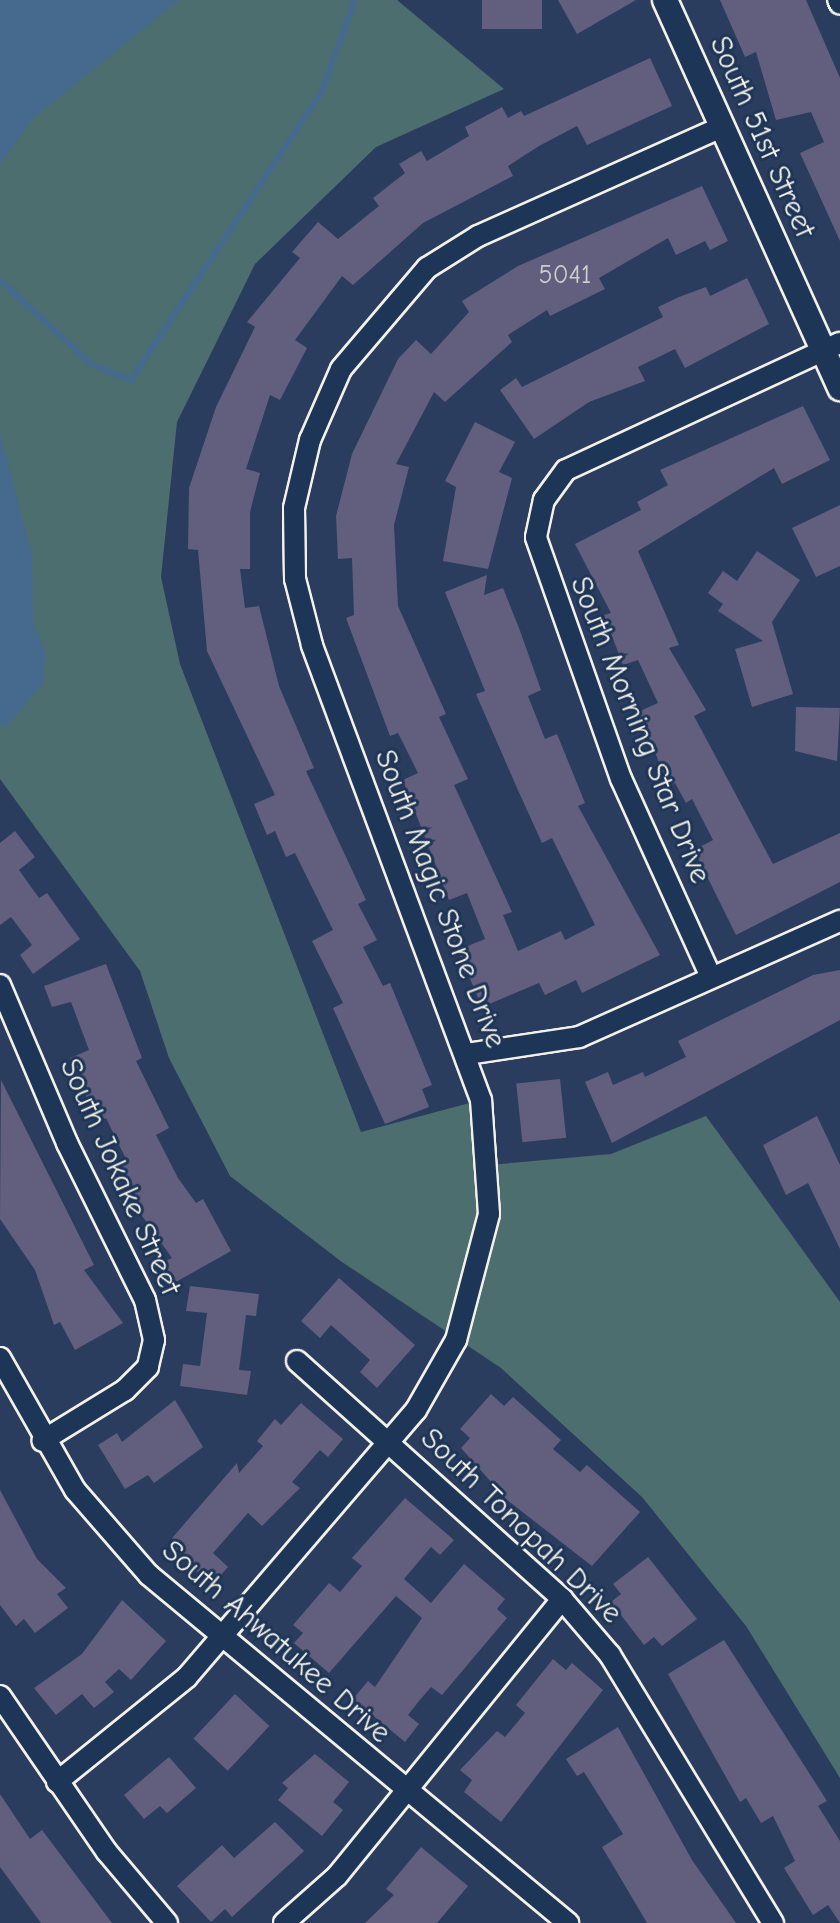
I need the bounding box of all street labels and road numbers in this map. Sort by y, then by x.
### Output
street label: South 51st Street [701,31,823,243]
street label: South Morning Star Drive [562,571,718,889]
street label: South Magic Stone Drive [366,745,514,1053]
street label: South Jokake Street [52,1053,188,1301]
street label: South Tonopah Drive [413,1421,629,1631]
street label: South Ahwatukee Drive [154,1533,398,1751]

